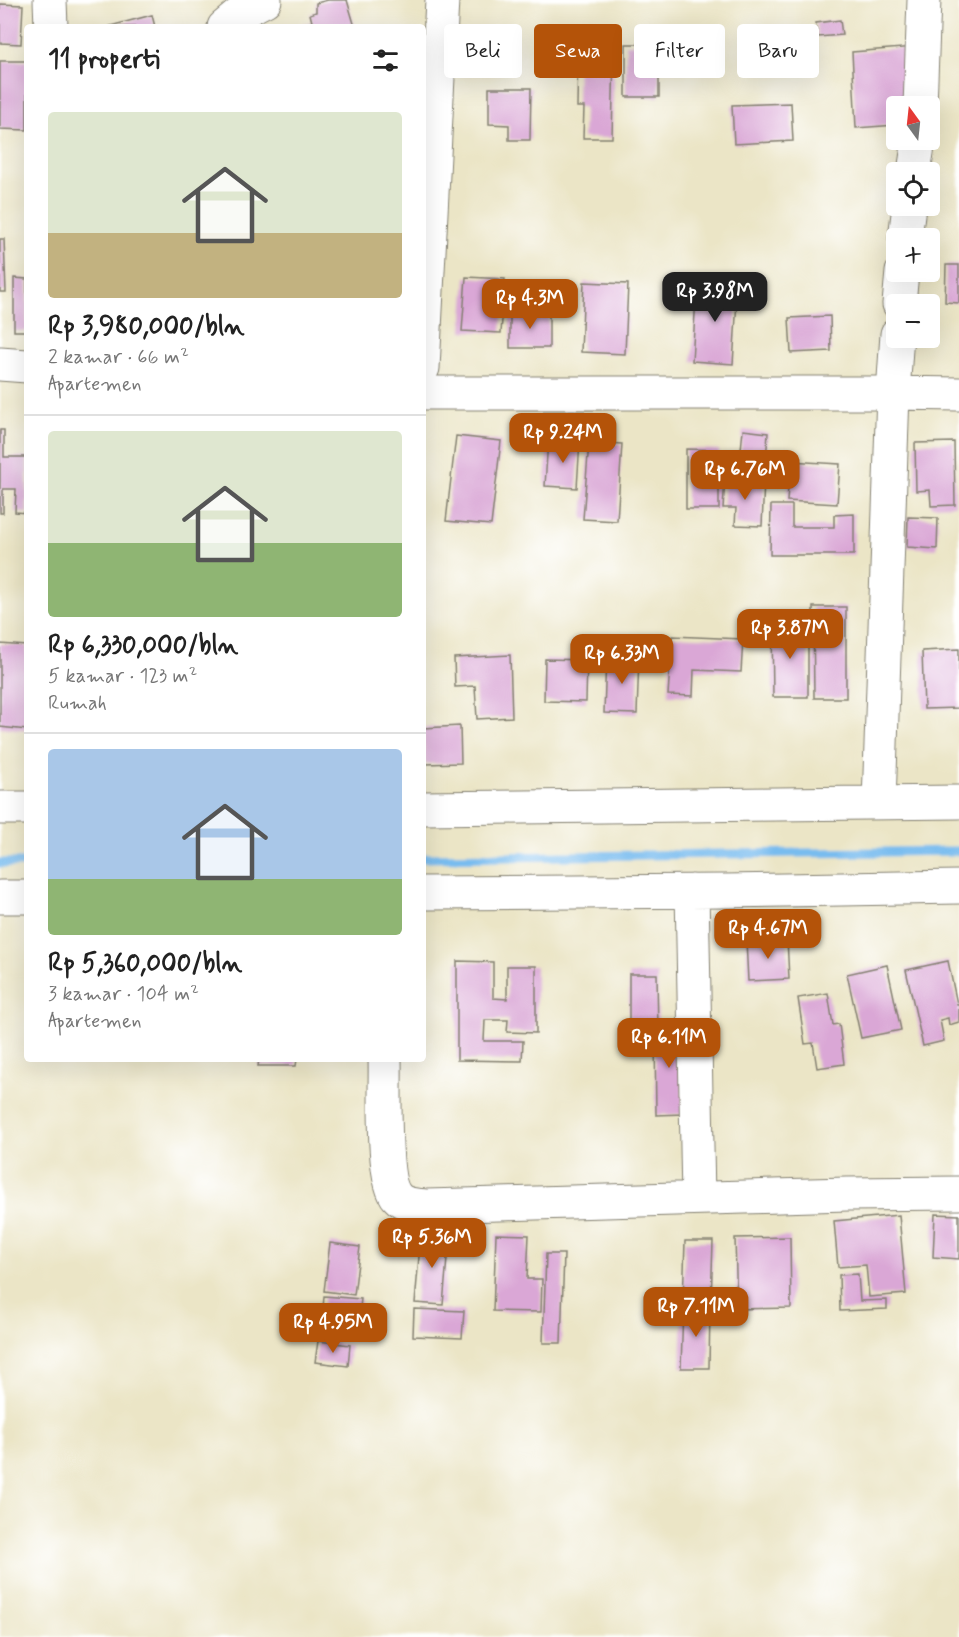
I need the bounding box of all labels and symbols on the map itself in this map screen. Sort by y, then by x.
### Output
north arrow [886,96,940,150]
pin: Rp 3.98M [653,272,777,323]
pin: Rp 4.3M [475,279,585,330]
pin: Rp 9.24M [501,413,625,464]
pin: Rp 6.76M [683,450,807,501]
pin: Rp 3.87M [728,609,852,660]
pin: Rp 6.33M [560,634,684,685]
pin: Rp 4.67M [706,909,830,960]
pin: Rp 6.11M [607,1018,731,1069]
pin: Rp 5.36M [370,1218,494,1269]
pin: Rp 7.11M [634,1287,758,1338]
pin: Rp 4.95M [271,1303,395,1354]

